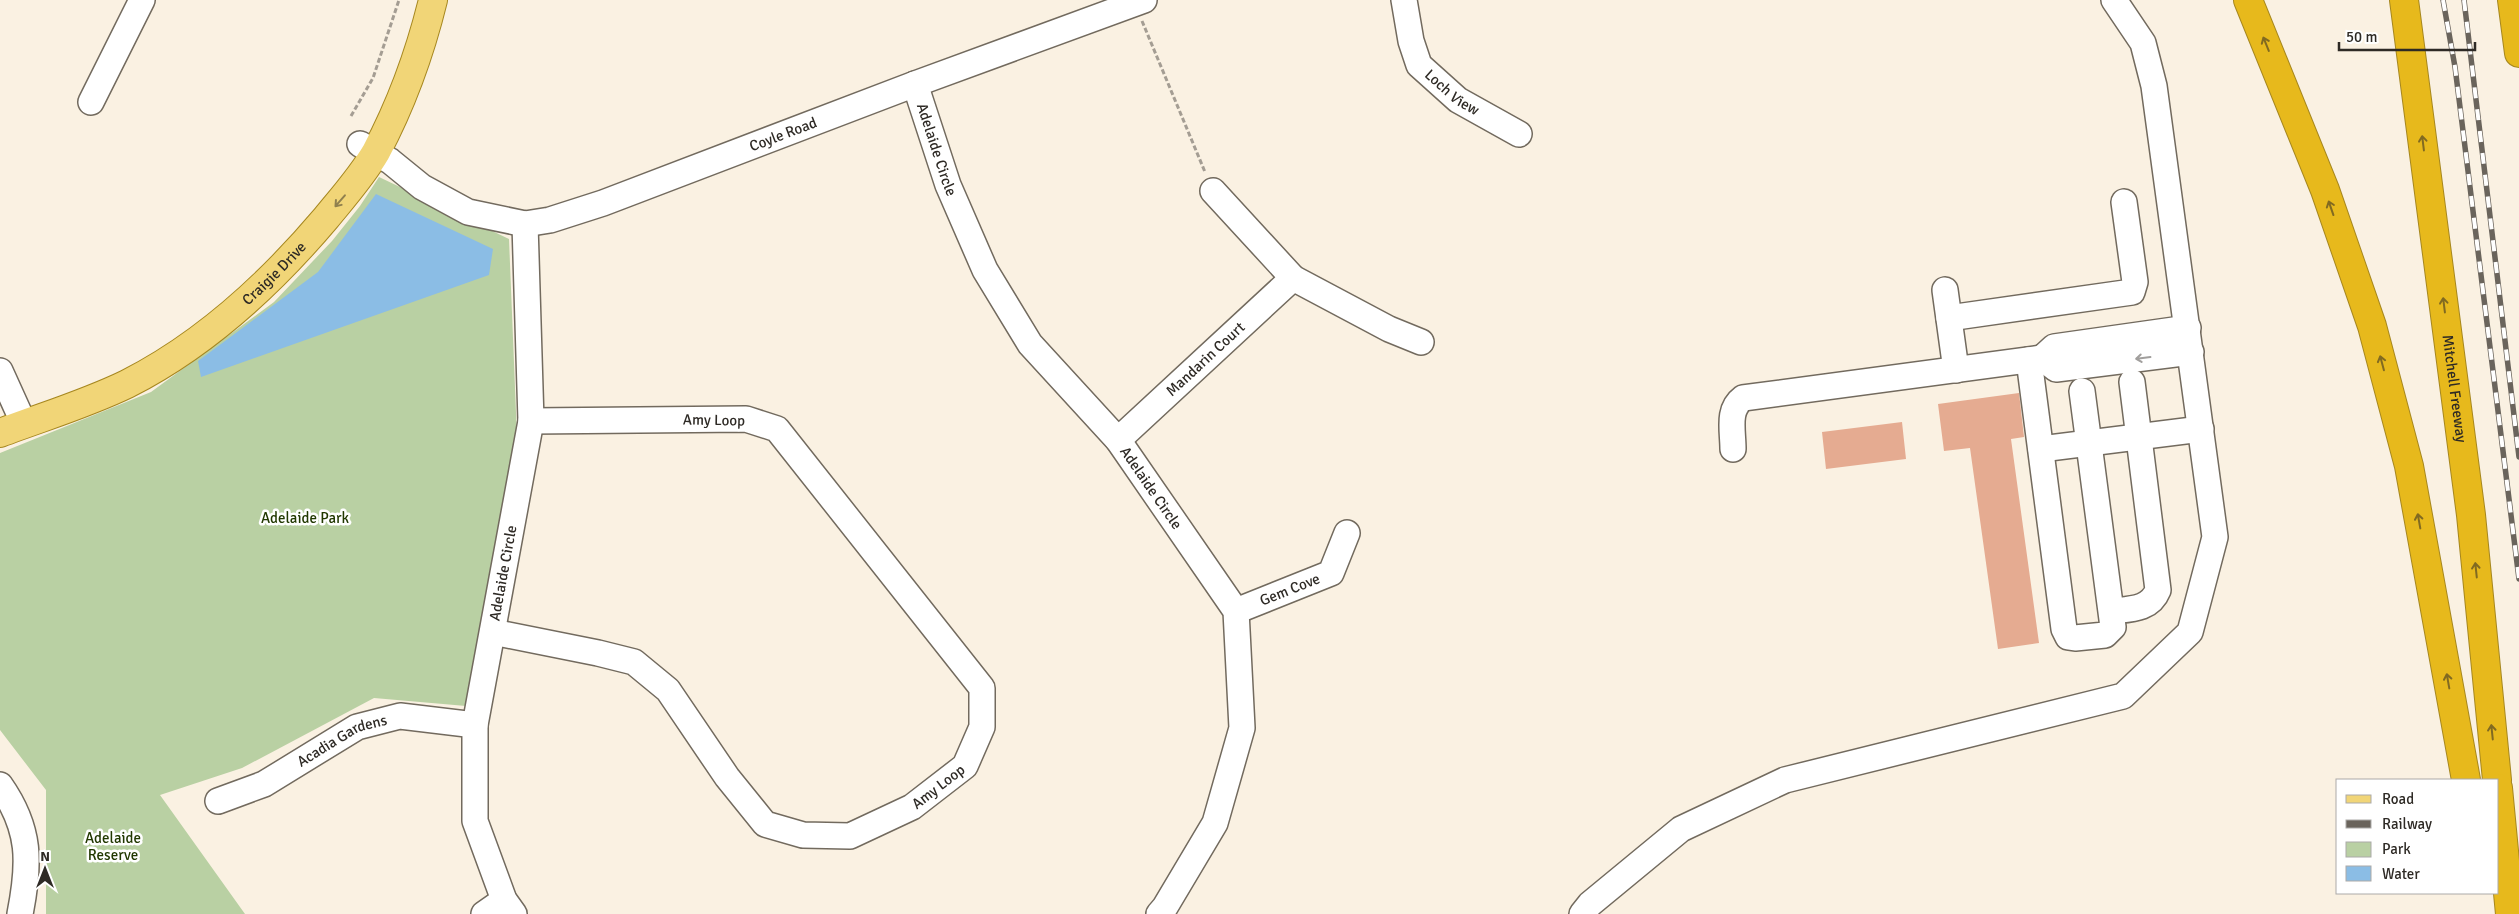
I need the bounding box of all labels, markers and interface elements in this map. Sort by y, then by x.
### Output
scale bar [2339,20,2475,52]
text: 50 m [2346,28,2377,46]
one-way arrow [2261,37,2270,53]
street label: Loch View [1421,65,1483,119]
street label: Adelaide Circle [913,101,961,199]
street label: Coyle Road [747,113,819,155]
one-way arrow [2418,136,2428,152]
one-way arrow [335,194,346,207]
one-way arrow [2326,201,2336,217]
street label: Craigie Drive [238,238,310,309]
one-way arrow [2439,297,2449,313]
street label: Mandarin Court [1162,318,1248,400]
street label: Mitchell Freeway [2439,334,2471,444]
one-way arrow [2135,353,2151,363]
one-way arrow [2377,355,2386,371]
street label: Amy Loop [683,410,745,430]
street label: Adelaide Circle [1116,443,1186,533]
park label: Adelaide Park [261,509,350,527]
one-way arrow [2413,513,2423,529]
street label: Adelaide Circle [485,524,521,622]
one-way arrow [2472,562,2481,578]
street label: Gem Cove [1257,569,1323,610]
one-way arrow [2443,673,2452,689]
street label: Acadia Gardens [294,711,389,771]
one-way arrow [2487,724,2497,740]
street label: Amy Loop [908,760,968,813]
legend [2336,779,2499,894]
text: Road [2382,790,2414,808]
text: Railway [2382,815,2432,833]
park label: Adelaide Reserve [85,829,141,864]
text: Park [2382,840,2411,858]
north arrow [20,844,70,894]
text: N [40,848,50,865]
text: Water [2382,865,2420,883]

